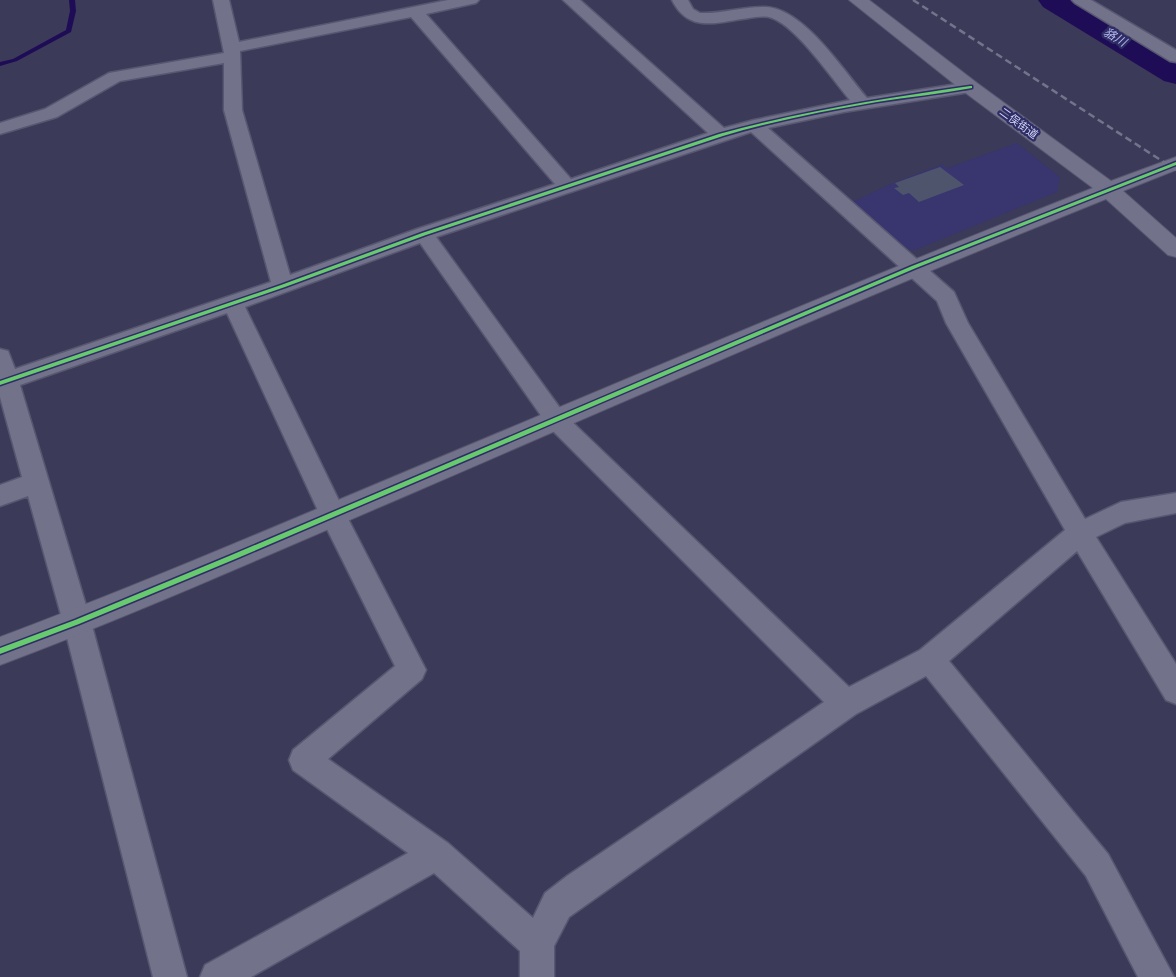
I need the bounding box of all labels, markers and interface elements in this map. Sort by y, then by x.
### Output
water label: 貉川 [1101,23,1132,51]
street label: 二俣街道 [997,104,1042,142]

